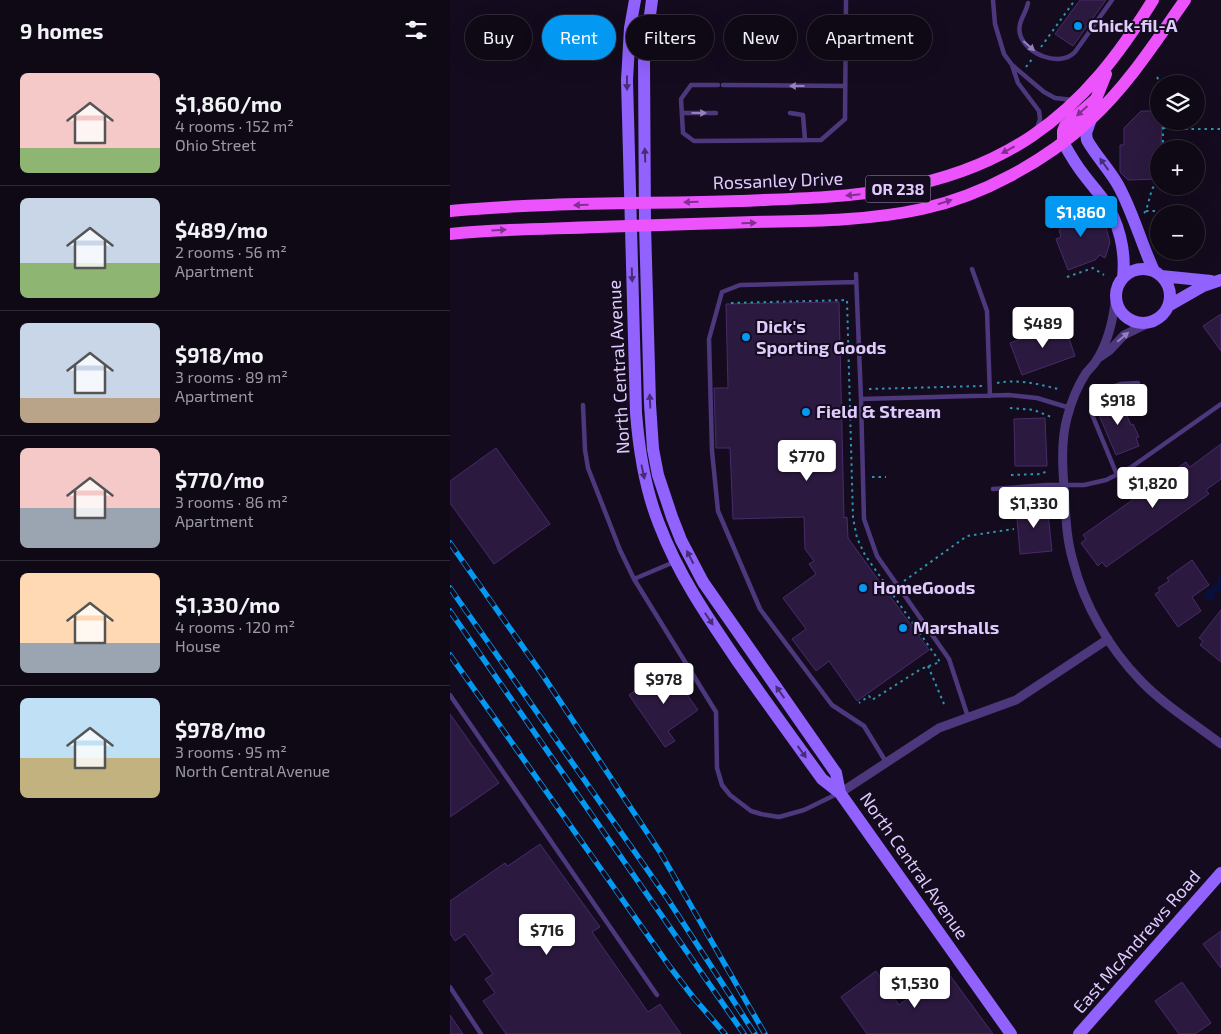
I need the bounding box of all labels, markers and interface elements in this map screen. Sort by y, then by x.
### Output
place label: Chick-fil-A [1088,14,1178,36]
chip: Buy [465,15,532,60]
chip: Rent [542,15,616,60]
chip: Filters [626,15,714,60]
chip: New [724,15,797,60]
chip: Apartment [807,15,932,60]
icon: filters [402,16,430,44]
text: 9 homes [20,18,103,43]
marker: Chick-fil-A [1072,20,1084,32]
one-way arrow [1023,41,1036,52]
one-way arrow [623,75,631,91]
map controls [1150,75,1205,260]
button: layers [1150,75,1205,130]
one-way arrow [788,82,804,90]
text: $1,860/mo [175,91,282,116]
icon: home [60,93,120,153]
one-way arrow [1076,105,1088,117]
one-way arrow [691,109,707,117]
text: 4 rooms · 152 m² [175,116,294,135]
text: Ohio Street [175,135,256,154]
button: + [1150,140,1205,195]
one-way arrow [1001,146,1015,154]
one-way arrow [641,147,649,163]
one-way arrow [1099,157,1109,171]
street label: Rossanley Drive [712,167,844,193]
road number: OR 238 [866,175,930,202]
one-way arrow [845,191,861,199]
pin: $1,860 [1040,196,1122,238]
one-way arrow [937,197,952,205]
one-way arrow [682,199,698,207]
one-way arrow [573,201,589,209]
text: $1,860 [1056,202,1106,221]
button: − [1150,205,1205,260]
text: $489/mo [175,217,268,242]
icon: home [60,218,120,278]
one-way arrow [741,218,757,226]
one-way arrow [491,226,507,234]
text: 2 rooms · 56 m² [175,242,287,261]
text: Apartment [175,261,254,280]
one-way arrow [628,267,636,283]
street label: North Central Avenue [602,279,634,455]
pin: $489 [1013,306,1073,349]
text: $489 [1024,313,1062,332]
place label: Dick's Sporting Goods [756,315,886,358]
marker: Dick's Sporting Goods [740,331,752,343]
one-way arrow [1116,332,1129,343]
text: $918/mo [175,342,264,367]
icon: home [60,343,120,403]
text: 3 rooms · 89 m² [175,367,288,386]
pin: $918 [1088,384,1148,426]
text: Apartment [175,386,254,405]
text: $918 [1100,390,1136,409]
one-way arrow [645,393,653,409]
place label: Field & Stream [816,400,941,422]
marker: Field & Stream [800,406,812,418]
pin: $770 [777,440,837,482]
text: $770 [789,446,825,465]
one-way arrow [640,464,648,480]
pin: $1,820 [1112,466,1194,509]
text: $770/mo [175,467,264,492]
icon: home [60,468,120,528]
text: $1,820 [1128,473,1178,492]
pin: $1,330 [993,486,1075,529]
text: 3 rooms · 86 m² [175,492,288,511]
text: $1,330 [1010,493,1058,512]
text: Apartment [175,511,254,530]
one-way arrow [686,550,694,564]
place label: HomeGoods [873,576,975,598]
marker: HomeGoods [857,582,869,594]
text: $1,330/mo [175,592,280,617]
icon: home [60,593,120,653]
one-way arrow [704,612,714,626]
place label: Marshalls [913,616,999,638]
text: 4 rooms · 120 m² [175,617,295,636]
marker: Marshalls [897,622,909,634]
text: House [175,636,221,655]
pin: $978 [634,662,694,705]
text: $978 [645,669,683,688]
one-way arrow [775,685,785,699]
text: $978/mo [175,717,266,742]
icon: home [60,718,120,778]
text: 3 rooms · 95 m² [175,742,287,761]
one-way arrow [797,745,808,758]
text: North Central Avenue [175,761,330,780]
street label: North Central Avenue [856,788,974,943]
street label: East McAndrews Road [1068,865,1204,1017]
pin: $716 [517,914,577,956]
text: $716 [530,920,564,939]
pin: $1,530 [874,966,956,1009]
text: $1,530 [891,973,939,992]

